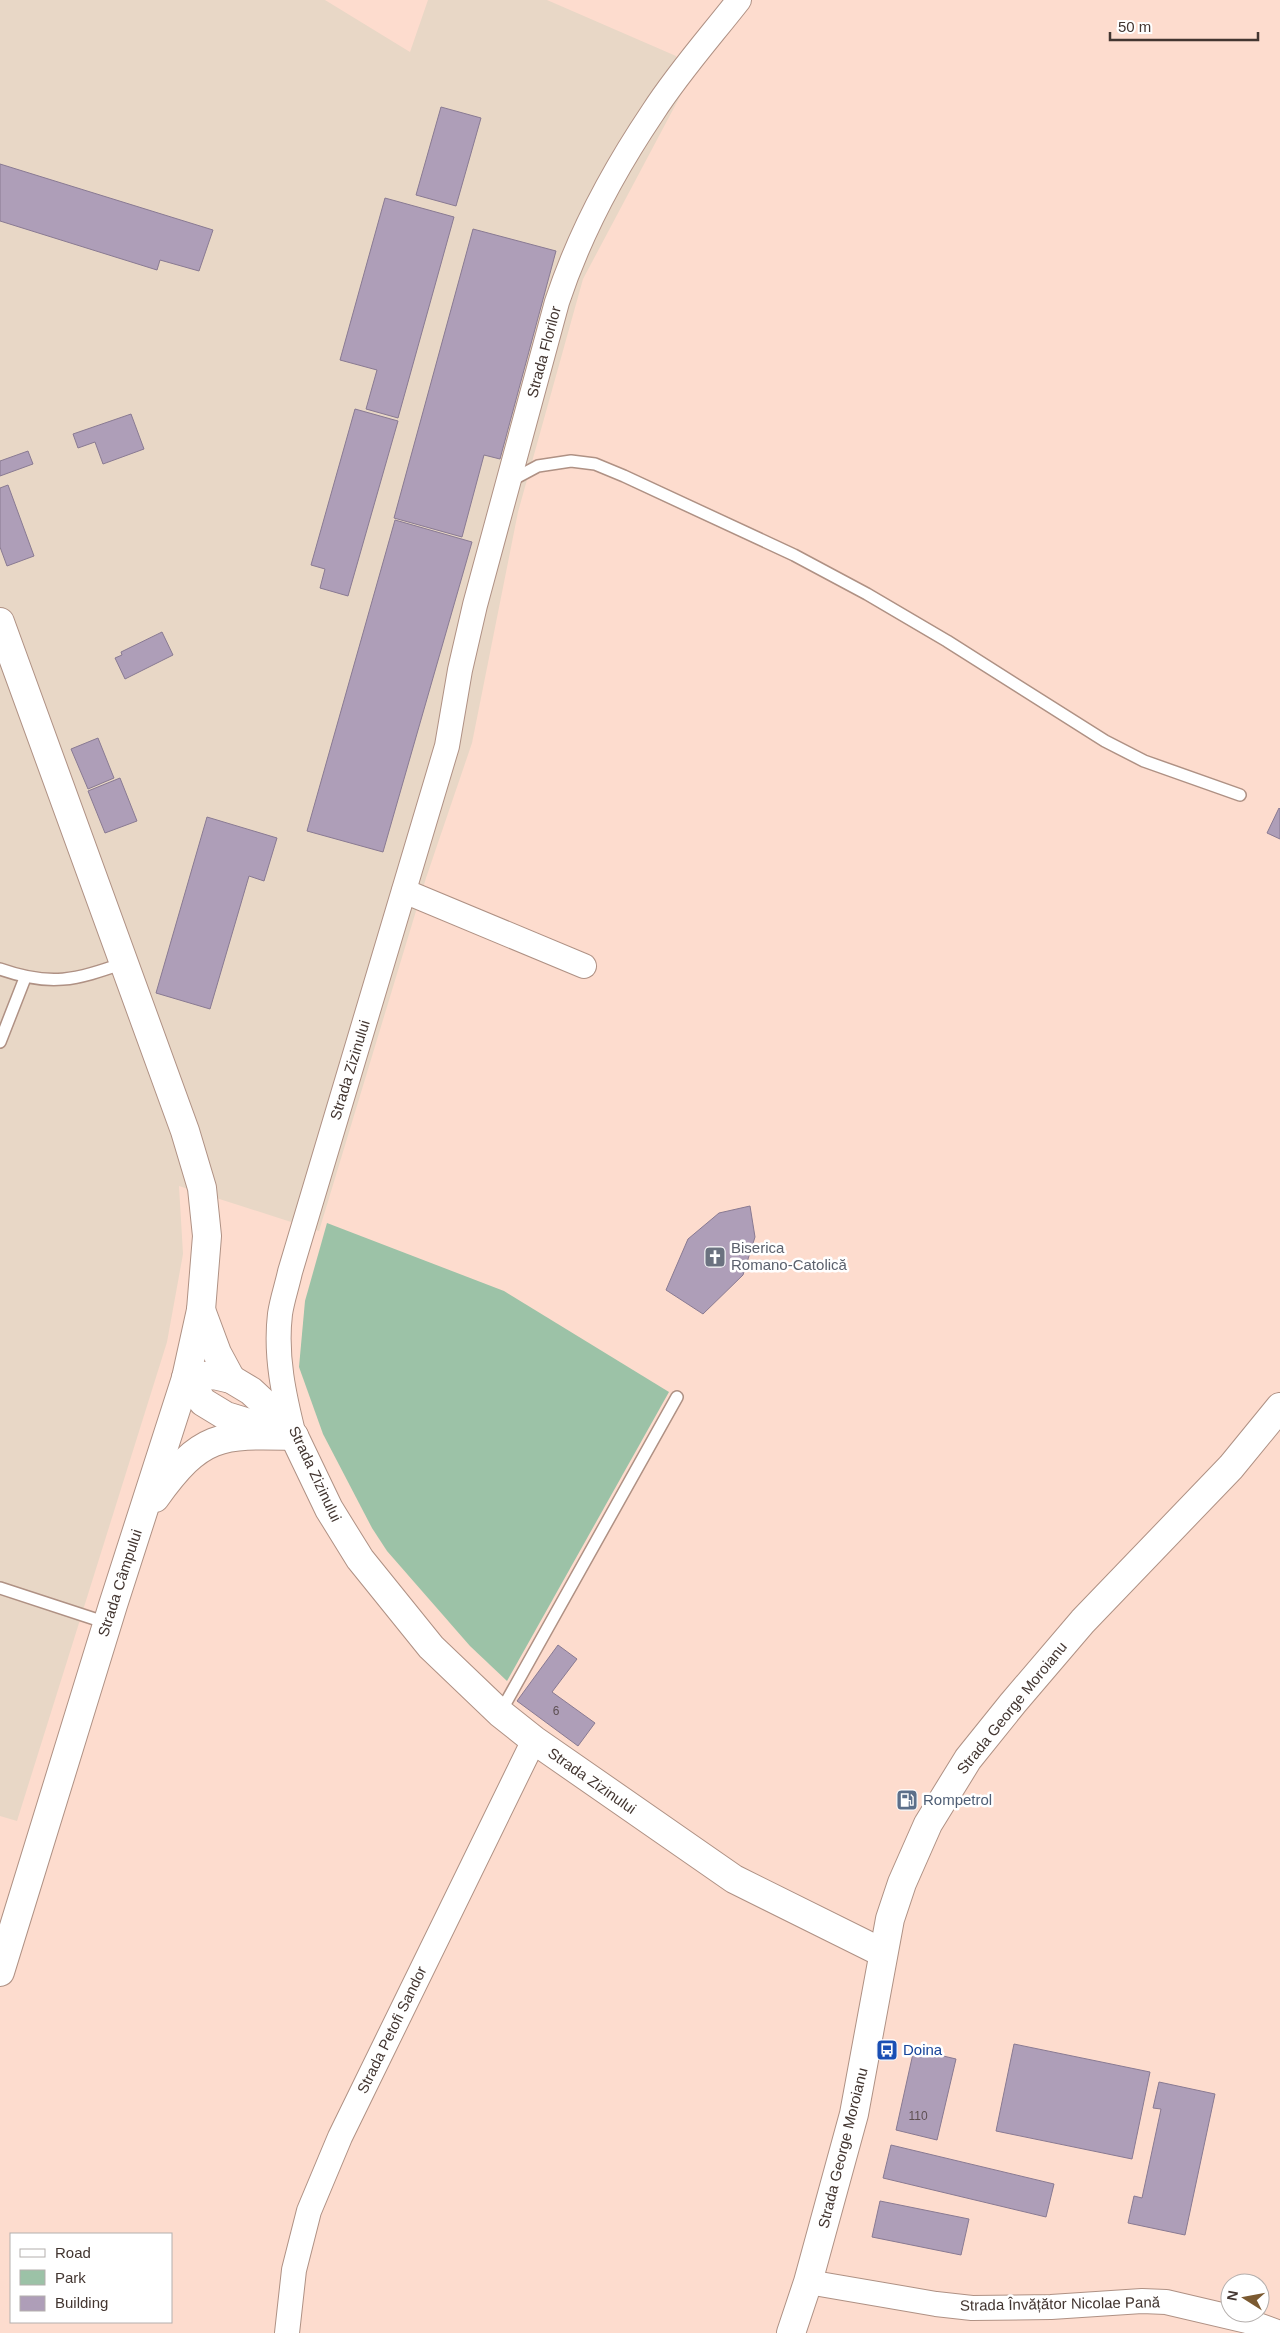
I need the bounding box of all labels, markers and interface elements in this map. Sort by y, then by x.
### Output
scale bar [1110,10,1258,42]
text: 50 m [1118,18,1151,35]
street label: Strada Florilor [523,304,564,400]
street label: Strada Zizinului [326,1018,373,1122]
place label: Biserica Romano-Catolică [731,1239,848,1273]
church icon: Biserica Romano-Catolică [703,1245,727,1269]
street label: Strada Zizinului [286,1423,345,1524]
street label: Strada Câmpului [94,1527,145,1639]
street label: Strada George Moroianu [953,1638,1070,1777]
house number: 6 [553,1704,560,1718]
street label: Strada Zizinului [545,1744,640,1817]
fuel station icon: Rompetrol [895,1788,919,1812]
place label: Rompetrol [923,1791,992,1808]
street label: Strada Petofi Sandor [353,1963,430,2096]
bus stop icon: Doina [875,2038,899,2062]
place label: Doina [903,2041,943,2058]
street label: Strada George Moroianu [814,2066,871,2230]
house number: 110 [908,2109,928,2123]
legend [10,2233,172,2323]
text: Road [55,2244,91,2261]
text: Park [55,2269,86,2286]
north arrow [1220,2273,1270,2323]
text: N [1223,2289,1241,2302]
street label: Strada Învățător Nicolae Pană [960,2293,1161,2314]
text: Building [55,2294,108,2311]

